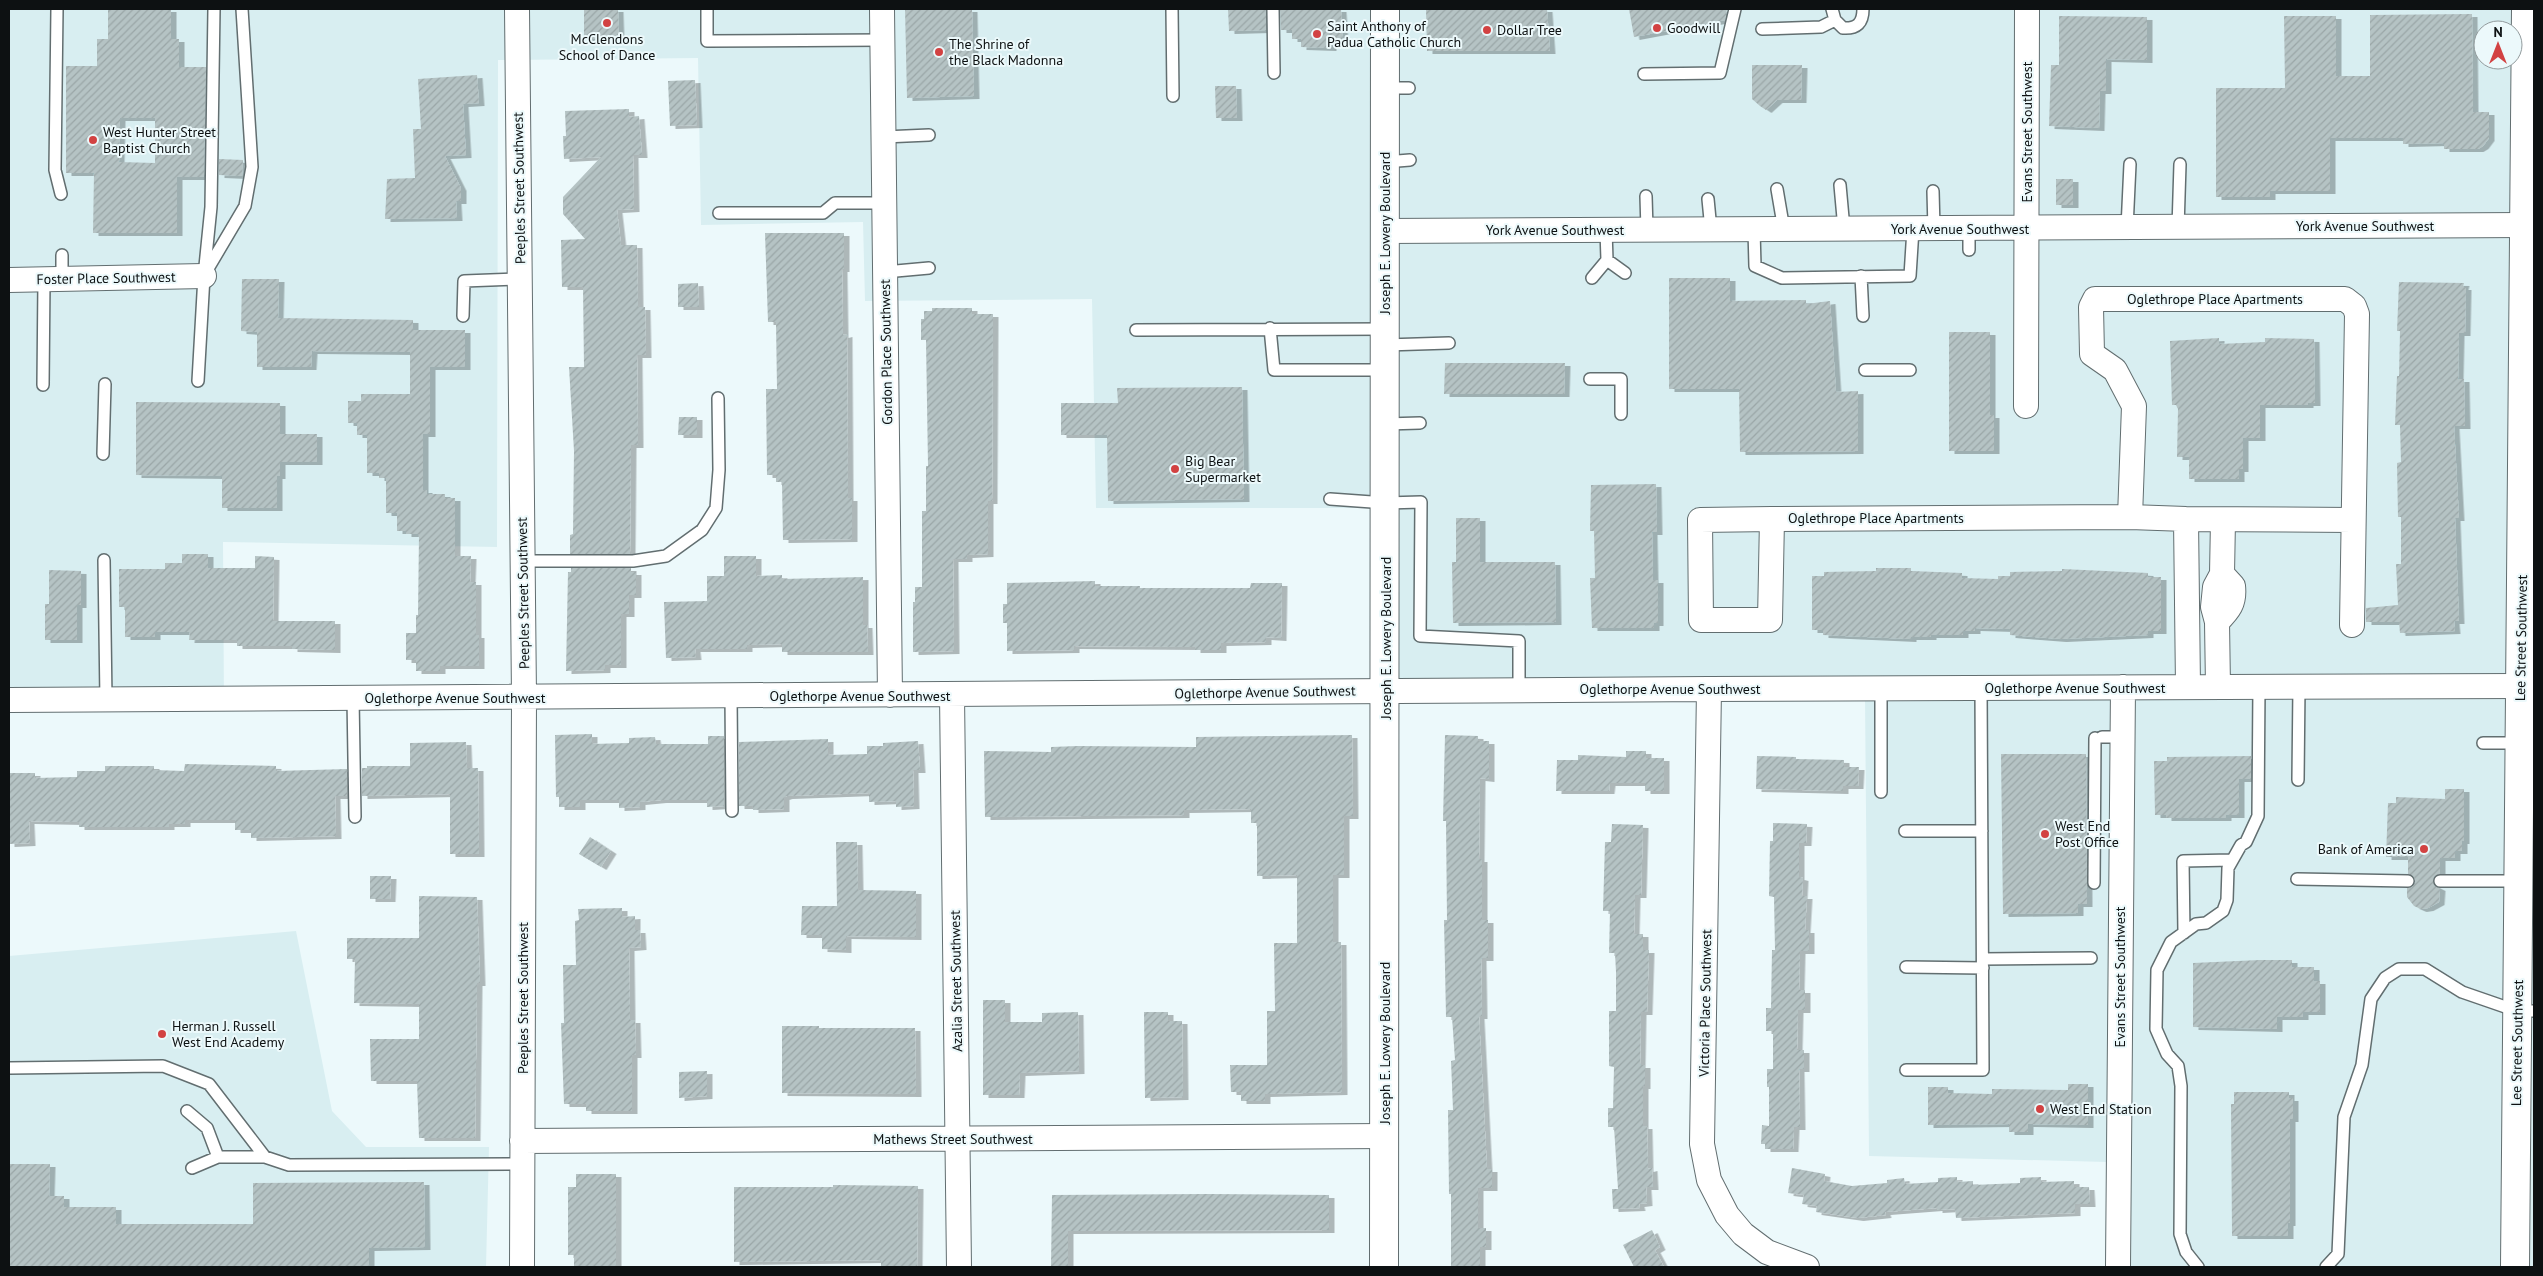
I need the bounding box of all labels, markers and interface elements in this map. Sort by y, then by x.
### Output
marker: McClendons School of Dance [601,17,613,29]
place label: Saint Anthony of Padua Catholic Church [1327,17,1461,51]
place label: Goodwill [1667,19,1720,37]
north arrow [2473,20,2523,70]
place label: Dollar Tree [1497,21,1562,39]
marker: Goodwill [1651,22,1663,34]
text: N [2493,23,2503,41]
marker: Dollar Tree [1481,24,1493,36]
marker: Saint Anthony of Padua Catholic Church [1311,28,1323,40]
place label: McClendons School of Dance [559,30,655,64]
place label: The Shrine of the Black Madonna [949,35,1063,69]
marker: The Shrine of the Black Madonna [933,46,945,58]
street label: Evans Street Southwest [2018,61,2036,202]
street label: Peeples Street Southwest [509,112,529,264]
place label: West Hunter Street Baptist Church [103,123,216,157]
marker: West Hunter Street Baptist Church [87,134,99,146]
street label: Joseph E. Lowery Boulevard [1376,152,1394,315]
street label: York Avenue Southwest [2296,217,2435,235]
street label: York Avenue Southwest [1891,220,2030,238]
street label: York Avenue Southwest [1486,221,1625,239]
street label: Foster Place Southwest [36,268,176,288]
street label: Gordon Place Southwest [876,279,896,425]
street label: Oglethrope Place Apartments [2127,290,2303,308]
place label: Big Bear Supermarket [1185,452,1261,486]
marker: Big Bear Supermarket [1169,463,1181,475]
street label: Oglethrope Place Apartments [1788,509,1964,527]
street label: Peeples Street Southwest [513,517,533,669]
street label: Joseph E. Lowery Boulevard [1377,557,1395,720]
street label: Lee Street Southwest [2511,574,2531,701]
street label: Oglethorpe Avenue Southwest [1984,679,2166,697]
street label: Oglethorpe Avenue Southwest [1579,680,1761,698]
street label: Oglethorpe Avenue Southwest [1174,681,1356,703]
street label: Oglethorpe Avenue Southwest [769,687,951,705]
street label: Oglethorpe Avenue Southwest [364,689,546,707]
place label: West End Post Office [2055,817,2119,851]
marker: West End Post Office [2039,828,2051,840]
place label: Bank of America [2318,840,2414,858]
marker: Bank of America [2418,843,2430,855]
street label: Evans Street Southwest [2111,906,2129,1047]
street label: Azalia Street Southwest [946,910,966,1052]
street label: Peeples Street Southwest [514,922,532,1074]
street label: Victoria Place Southwest [1695,929,1715,1078]
street label: Joseph E. Lowery Boulevard [1376,962,1394,1125]
street label: Lee Street Southwest [2507,979,2527,1106]
place label: Herman J. Russell West End Academy [172,1017,285,1051]
marker: Herman J. Russell West End Academy [156,1028,168,1040]
place label: West End Station [2050,1100,2152,1118]
marker: West End Station [2034,1103,2046,1115]
street label: Mathews Street Southwest [873,1130,1033,1148]

